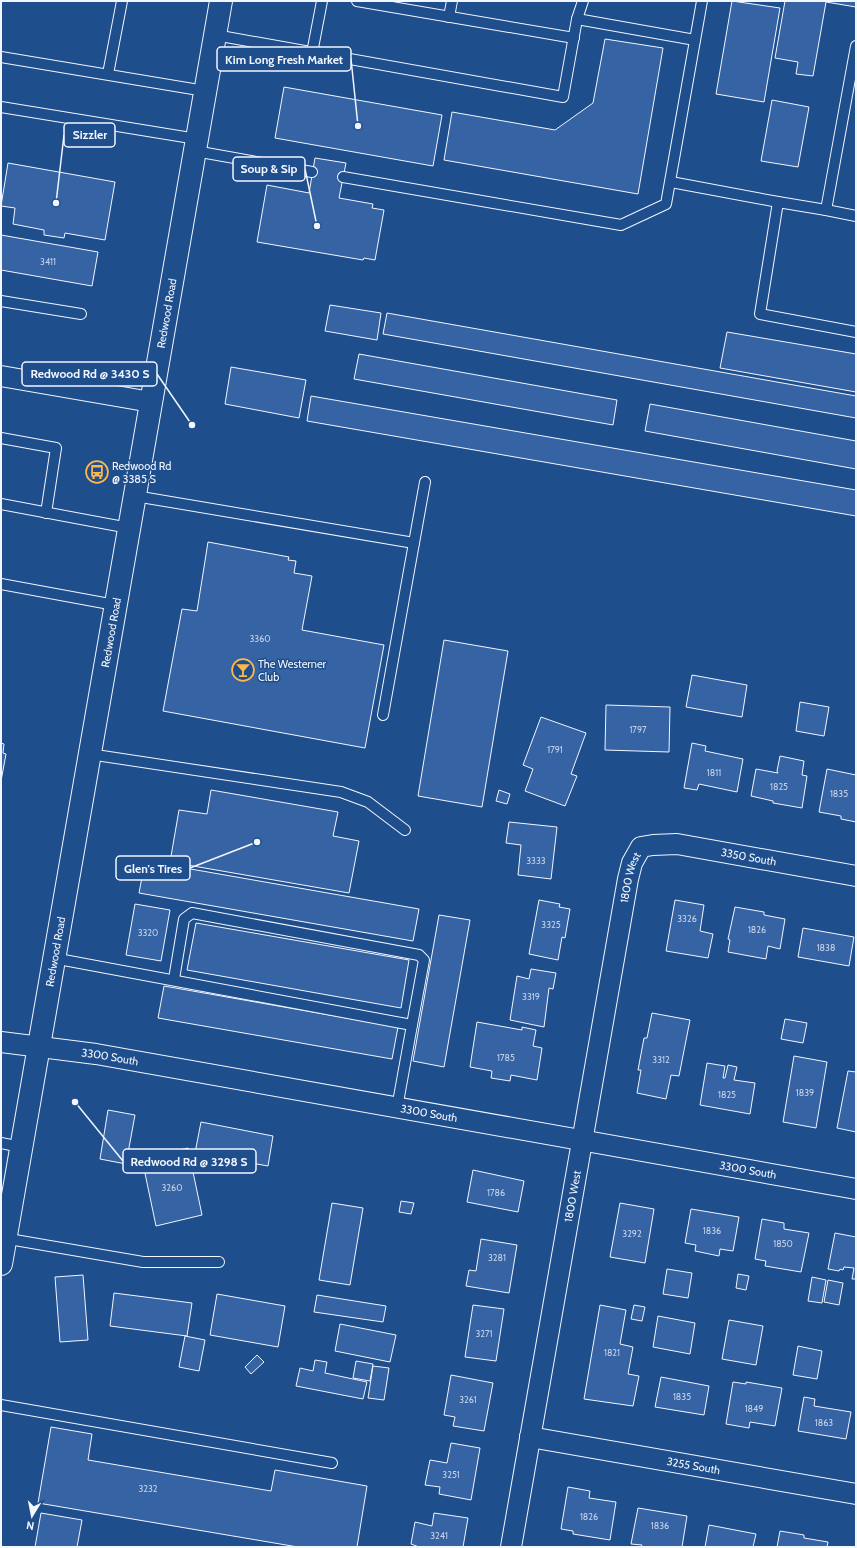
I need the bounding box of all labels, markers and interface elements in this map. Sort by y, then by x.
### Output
callout: Kim Long Fresh Market [217,47,351,71]
text: Kim Long Fresh Market [225,52,343,67]
callout: Sizzler [64,123,115,147]
text: Sizzler [73,127,107,142]
callout: Soup & Sip [233,157,305,181]
text: Soup & Sip [241,161,298,176]
house number: 3411 [40,256,56,267]
street label: Redwood Road [154,277,180,349]
callout: Redwood Rd @ 3430 S [22,362,157,386]
text: Redwood Rd @ 3430 S [31,366,149,381]
bus stop icon: Redwood Rd @ 3385 S [84,459,110,485]
place label: Redwood Rd @ 3385 S [112,459,171,486]
street label: Redwood Road [98,596,124,669]
house number: 3360 [249,633,271,644]
bar icon: The Westerner Club [230,657,256,683]
place label: The Westerner Club [258,657,327,684]
house number: 1797 [629,724,647,735]
house number: 1791 [547,744,563,755]
house number: 1811 [707,767,721,778]
house number: 1825 [770,781,788,792]
house number: 1835 [830,788,848,799]
street label: 3350 South [720,845,777,869]
street label: 1800 West [617,849,644,904]
house number: 3333 [526,855,546,866]
callout: Glen's Tires [116,856,190,880]
text: Glen's Tires [124,861,182,876]
house number: 3326 [677,913,697,924]
street label: Redwood Road [42,916,68,988]
house number: 3325 [541,919,561,930]
house number: 1826 [748,924,766,935]
house number: 3320 [138,927,158,938]
house number: 1838 [817,942,835,953]
house number: 3319 [522,991,540,1002]
street label: 3300 South [81,1045,140,1068]
house number: 1785 [497,1052,515,1063]
house number: 3312 [652,1054,670,1065]
house number: 1839 [796,1087,814,1098]
house number: 1825 [718,1089,736,1100]
street label: 3300 South [399,1101,459,1125]
callout: Redwood Rd @ 3298 S [123,1149,256,1173]
text: Redwood Rd @ 3298 S [131,1154,247,1169]
street label: 3300 South [718,1158,778,1182]
street label: 1800 West [561,1169,584,1223]
house number: 3260 [162,1182,182,1193]
house number: 1786 [487,1187,505,1198]
house number: 1836 [703,1225,721,1236]
house number: 3292 [622,1228,642,1239]
house number: 1850 [773,1238,793,1249]
house number: 3281 [488,1252,506,1263]
house number: 3271 [475,1328,493,1339]
house number: 1821 [604,1347,620,1358]
house number: 1835 [673,1391,691,1402]
house number: 3261 [459,1394,477,1405]
house number: 1849 [745,1403,763,1414]
house number: 1863 [815,1417,833,1428]
street label: 3255 South [666,1454,721,1477]
house number: 3251 [442,1469,460,1480]
house number: 3232 [138,1483,158,1494]
north arrow [12,1496,52,1536]
house number: 1826 [580,1511,598,1522]
text: N [25,1518,35,1533]
house number: 1836 [651,1520,669,1531]
house number: 3241 [430,1530,448,1541]

